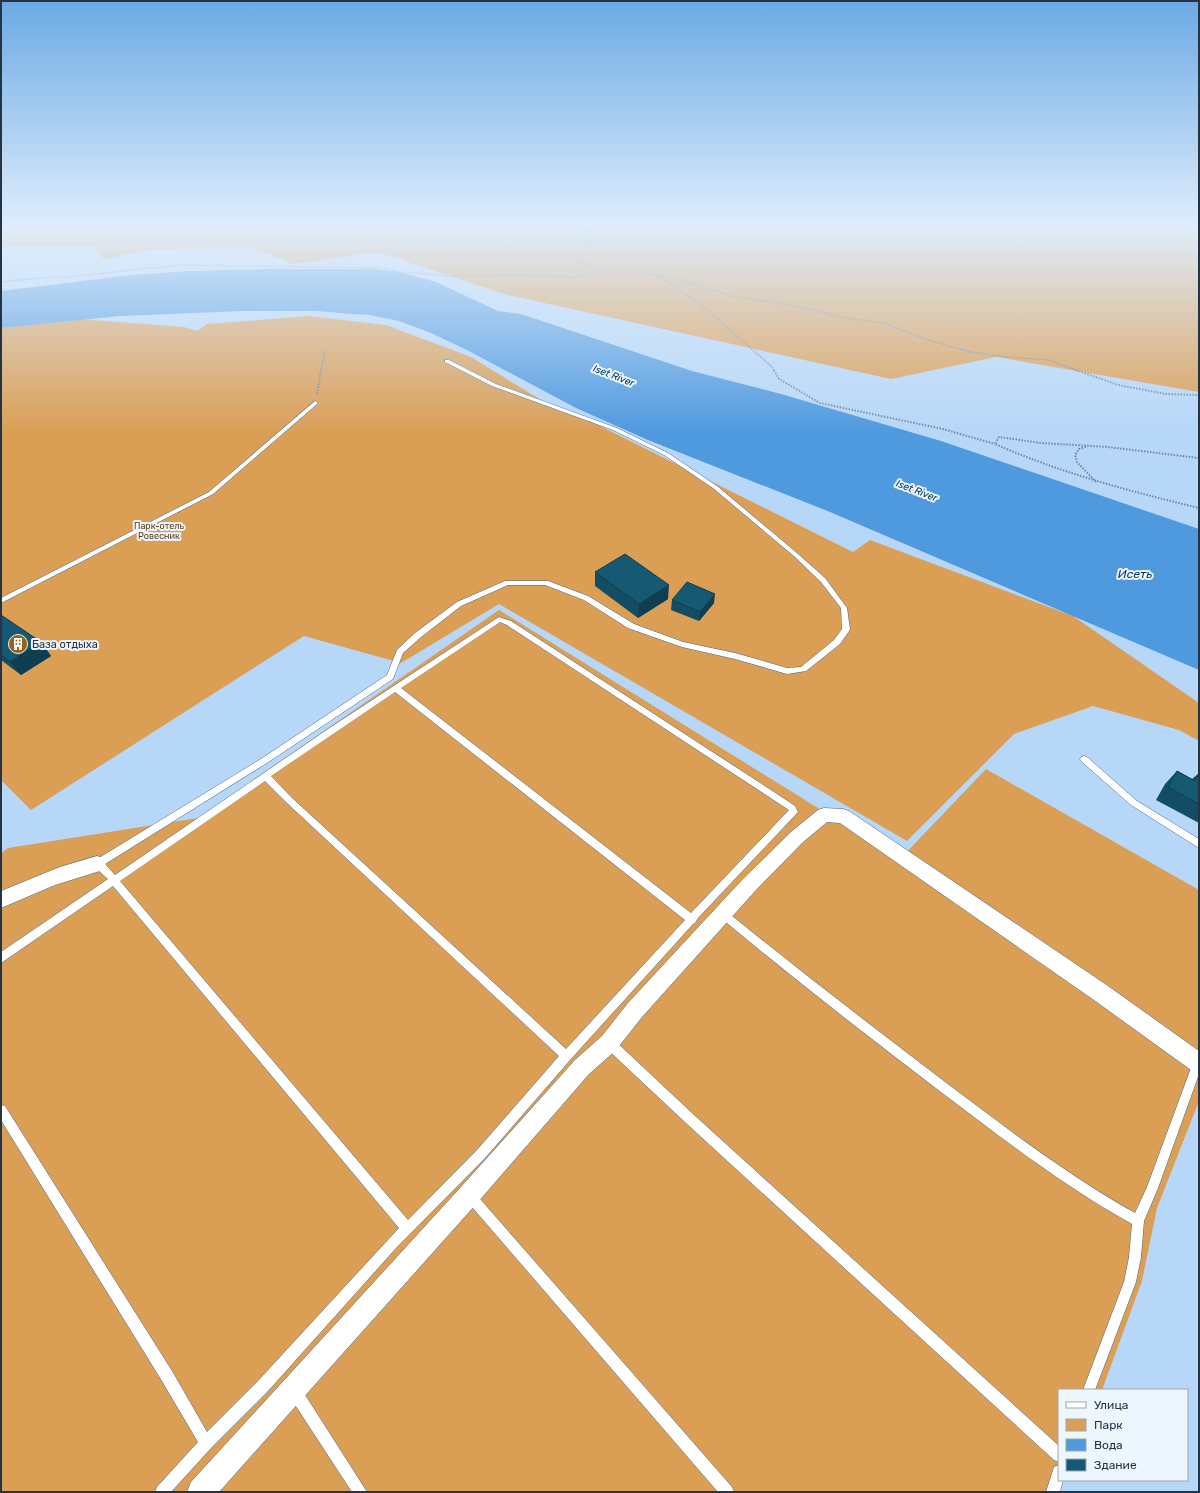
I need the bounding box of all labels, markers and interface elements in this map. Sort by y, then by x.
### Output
water label: Iset River [591,363,637,390]
water label: Iset River [894,478,940,505]
park label: Парк-отель Ровесник [134,521,185,541]
water label: Исеть [1118,567,1152,581]
building icon: База отдыха [7,633,29,655]
place label: База отдыха [32,638,98,651]
legend [1058,1389,1188,1481]
text: Улица [1094,1398,1128,1412]
text: Парк [1094,1418,1123,1432]
text: Вода [1094,1438,1123,1452]
text: Здание [1094,1458,1137,1472]

